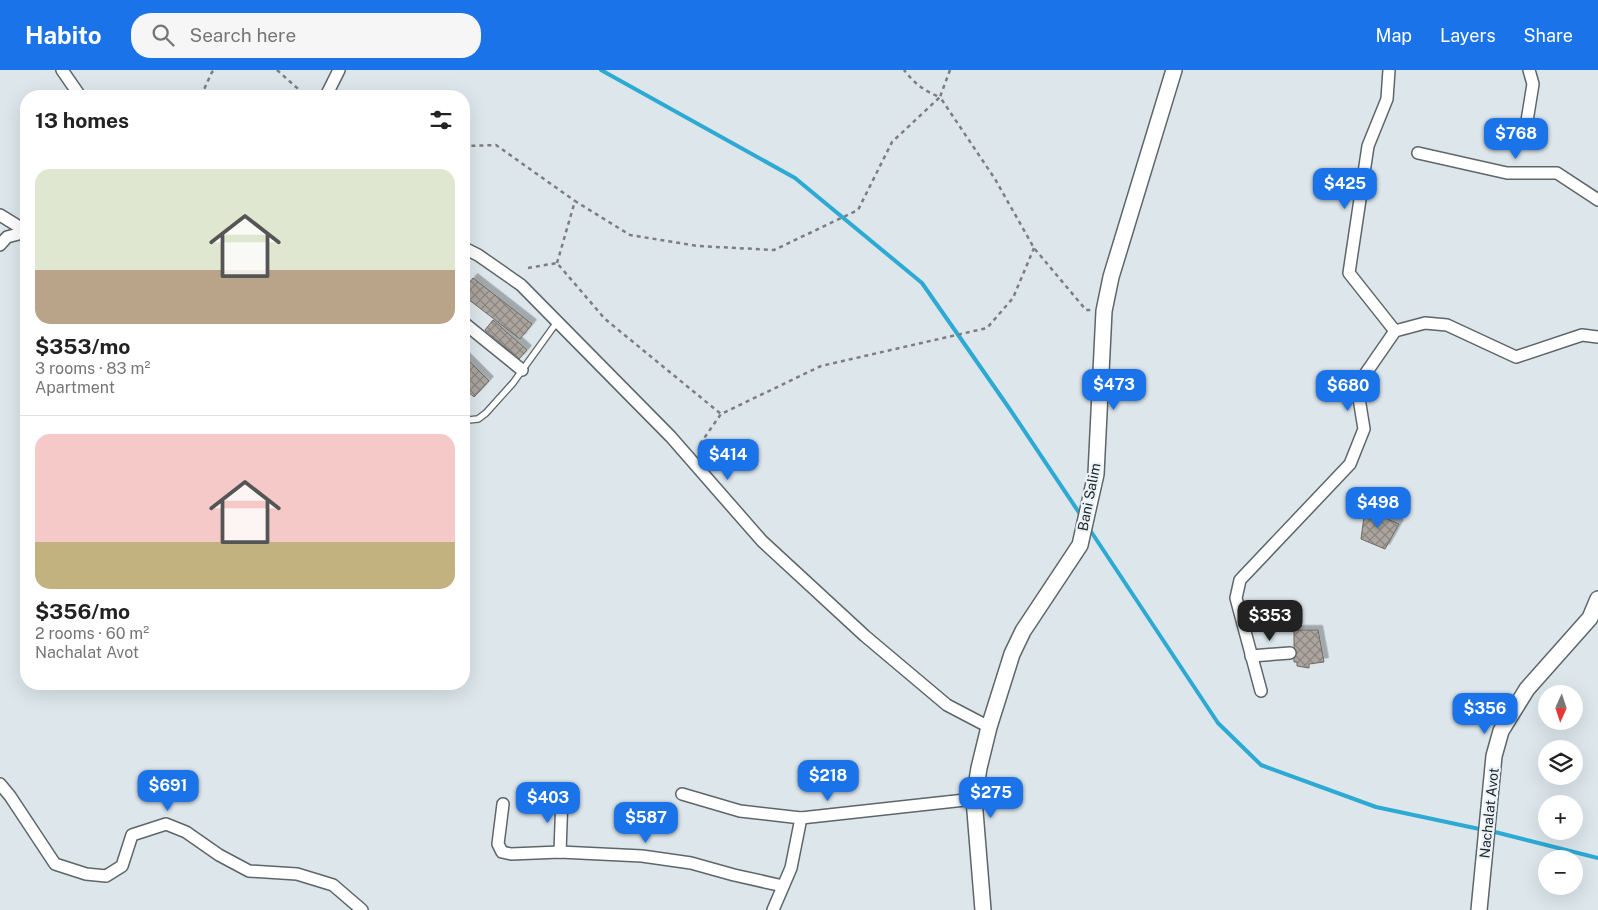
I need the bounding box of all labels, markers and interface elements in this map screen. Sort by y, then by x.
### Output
search box [131,13,481,58]
text: Habito [25,21,101,49]
icon: search [149,21,177,49]
text: Search here [189,24,296,46]
text: Map [1376,25,1412,46]
text: Layers [1440,25,1496,46]
text: Share [1524,25,1573,46]
icon: filters [427,106,455,134]
text: 13 homes [35,108,129,133]
pin: $768 [1486,118,1546,160]
text: $768 [1495,124,1537,143]
pin: $425 [1315,168,1375,210]
text: $425 [1324,174,1366,193]
icon: home [200,201,290,291]
text: $353/mo [35,334,130,359]
text: 3 rooms · 83 m² [35,359,150,378]
pin: $473 [1084,368,1144,411]
pin: $680 [1318,370,1378,412]
text: $473 [1093,375,1135,394]
text: $680 [1327,376,1369,395]
text: Apartment [35,378,115,397]
pin: $414 [698,438,758,481]
text: $414 [709,445,747,464]
street label: Bani Salim [1075,462,1103,532]
icon: home [200,467,290,557]
pin: $498 [1348,486,1408,529]
text: $498 [1357,493,1399,512]
text: $356/mo [35,599,130,624]
pin: $353 [1240,600,1300,642]
text: $353 [1249,606,1291,625]
text: 2 rooms · 60 m² [35,624,149,643]
text: Nachalat Avot [35,643,139,662]
north arrow [1538,685,1582,730]
map controls [1538,685,1583,895]
pin: $356 [1455,692,1515,735]
text: $356 [1464,699,1506,718]
button: layers [1538,740,1583,785]
pin: $218 [798,760,858,802]
text: $218 [809,766,847,785]
street label: Nachalat Avot [1476,767,1502,859]
pin: $691 [138,770,198,812]
text: $691 [149,776,187,795]
pin: $275 [961,776,1021,819]
pin: $403 [518,782,578,824]
text: $275 [970,783,1012,802]
text: $403 [527,788,569,807]
button: + [1538,795,1583,840]
pin: $587 [616,802,676,844]
text: $587 [625,808,667,827]
button: − [1538,850,1583,895]

